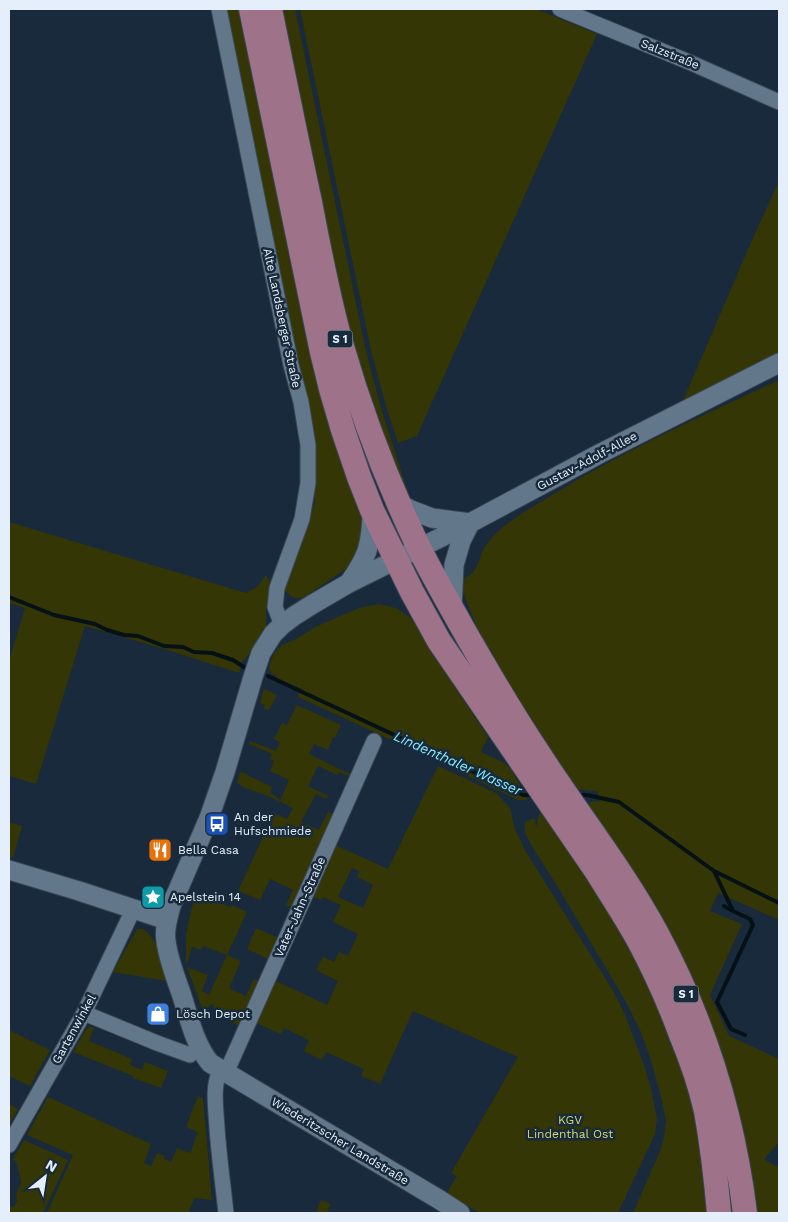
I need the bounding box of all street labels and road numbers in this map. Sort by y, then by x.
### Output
street label: Salzstraße [639,36,701,72]
street label: Alte Landsberger Straße [260,247,304,389]
road number: S 1 [328,330,352,348]
street label: Gustav-Adolf-Allee [535,429,639,493]
street label: Vater-Jahn-Straße [272,855,328,959]
road number: S 1 [674,986,698,1002]
street label: Gartenwinkel [49,992,99,1066]
street label: Wiederitzscher Landstraße [269,1094,411,1188]

